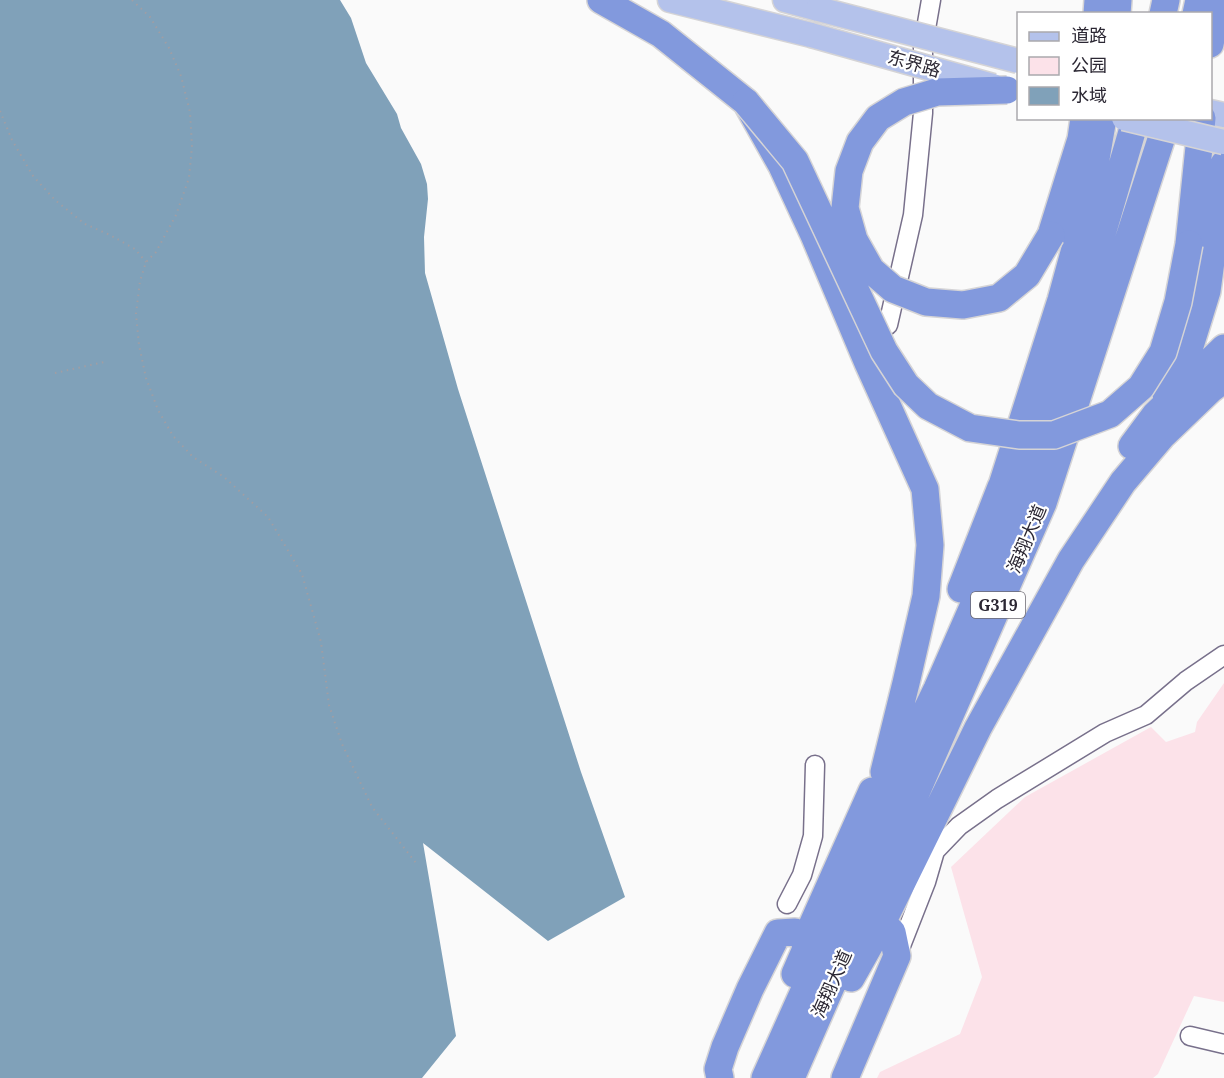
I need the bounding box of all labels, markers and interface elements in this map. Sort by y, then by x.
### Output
legend [1017,12,1212,120]
text: 道路 [1071,23,1107,47]
street label: 东界路 [885,44,944,82]
text: 公园 [1071,53,1107,77]
text: 水域 [1071,83,1107,107]
street label: 海翔大道 [1001,501,1051,576]
road number: G319 [971,592,1025,618]
street label: 海翔大道 [805,946,857,1021]

